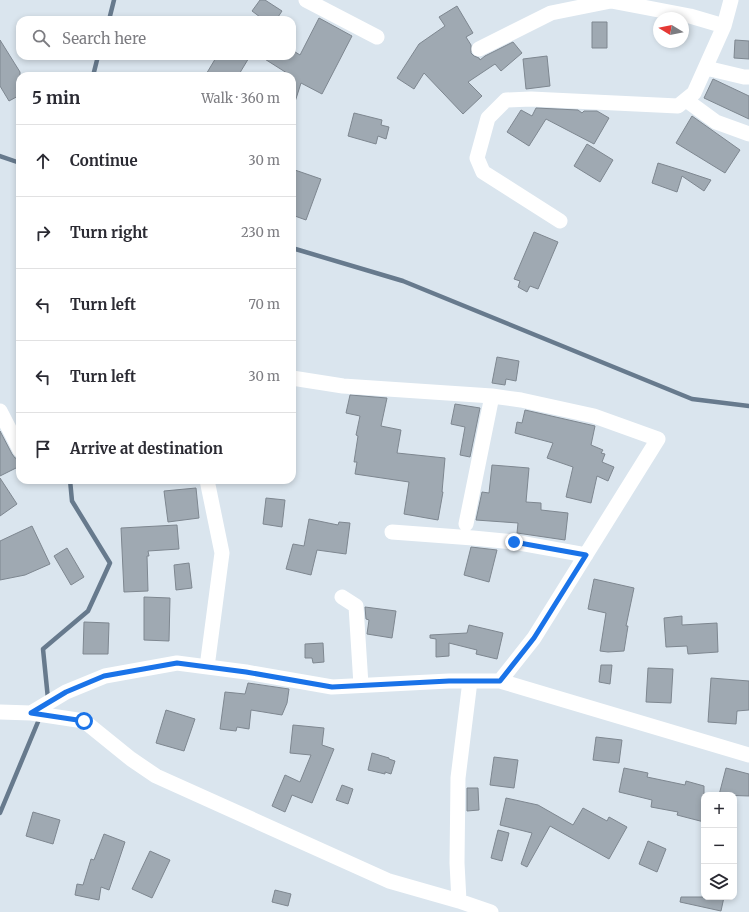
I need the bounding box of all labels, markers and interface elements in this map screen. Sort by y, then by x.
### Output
north arrow [653,12,689,48]
search box [16,16,296,60]
icon: search [30,27,52,49]
text: Search here [62,29,146,48]
text: 5 min [32,87,80,109]
text: Walk · 360 m [201,90,280,107]
icon: ahead [32,150,54,172]
text: Continue [70,151,138,170]
text: 30 m [248,152,280,169]
icon: right [32,222,54,244]
text: Turn right [70,223,148,242]
text: 230 m [241,224,280,241]
icon: left [32,294,54,316]
text: Turn left [70,295,136,314]
text: 70 m [249,296,280,313]
icon: left [32,366,54,388]
text: Turn left [70,367,136,386]
text: 30 m [248,368,280,385]
icon: arrive [32,438,54,460]
text: Arrive at destination [70,439,223,458]
route end [505,533,523,551]
route start [75,712,93,730]
map controls [701,792,737,900]
button: + [701,792,737,828]
button: − [701,828,737,864]
button: layers [701,864,737,900]

